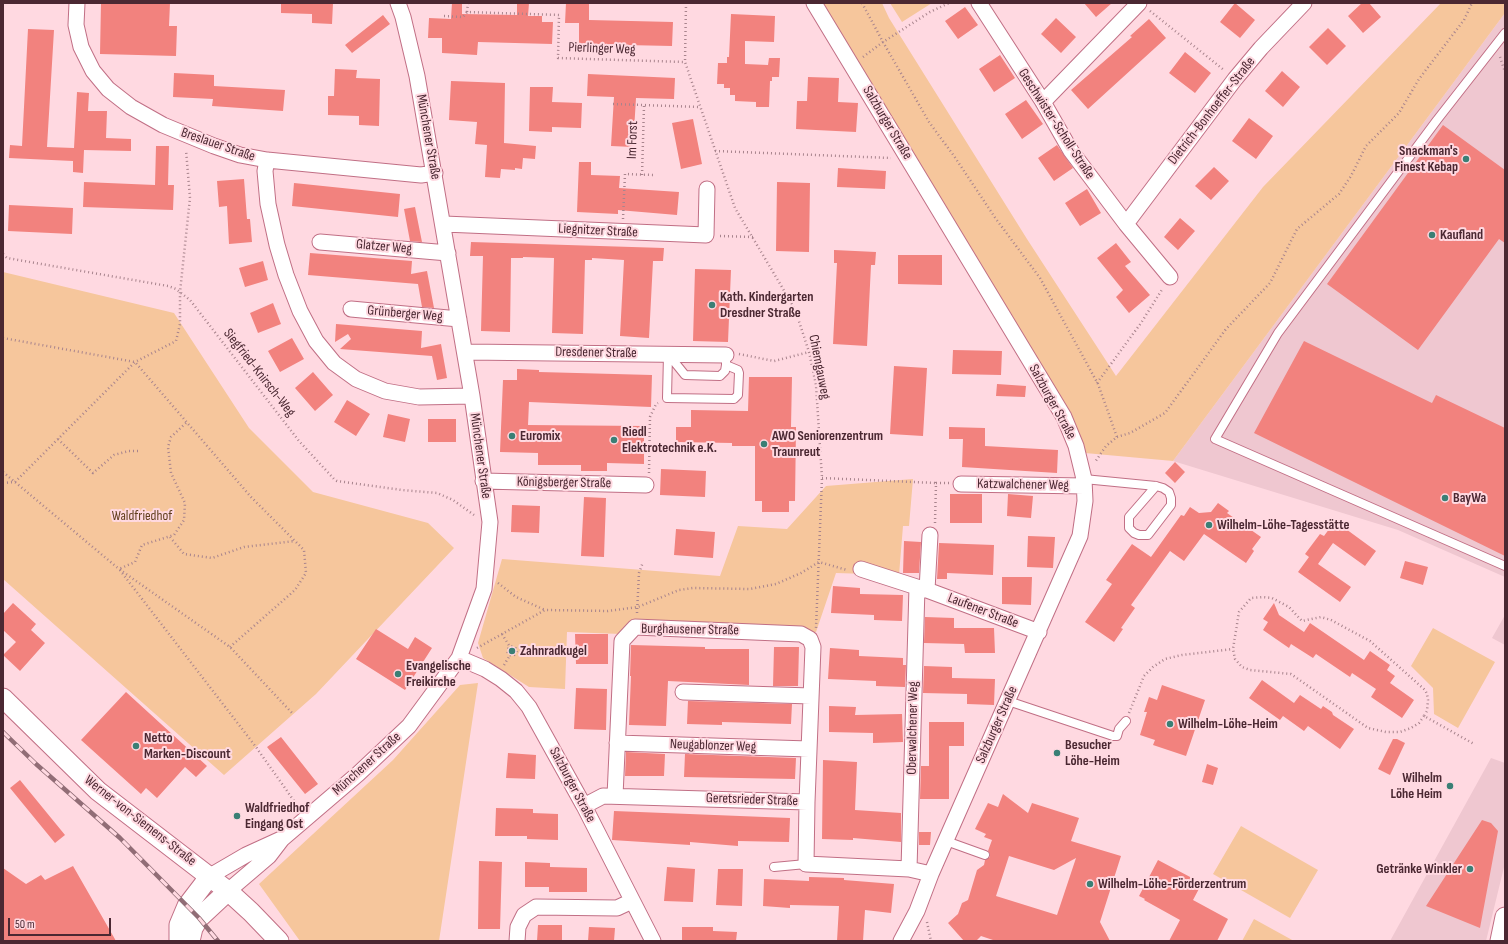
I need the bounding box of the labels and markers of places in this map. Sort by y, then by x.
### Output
place label: Snackman's Finest Kebap [1394,143,1458,176]
marker: Snackman's Finest Kebap [1461,154,1471,164]
place label: Kaufland [1440,227,1483,243]
marker: Kaufland [1427,230,1437,240]
place label: Kath. Kindergarten Dresdner Straße [720,289,814,322]
marker: Kath. Kindergarten Dresdner Straße [707,300,717,310]
place label: Riedl Elektrotechnik e.K. [622,424,717,456]
place label: Euromix [520,428,560,444]
place label: AWO Seniorenzentrum Traunreut [772,428,883,460]
marker: Euromix [507,431,517,441]
marker: Riedl Elektrotechnik e.K. [609,435,619,445]
marker: AWO Seniorenzentrum Traunreut [759,439,769,449]
place label: BayWa [1453,490,1486,506]
marker: BayWa [1440,493,1450,503]
place label: Wilhelm-Löhe-Tagesstätte [1217,517,1349,533]
marker: Wilhelm-Löhe-Tagesstätte [1204,520,1214,530]
place label: Zahnradkugel [520,643,587,659]
marker: Zahnradkugel [507,646,517,656]
place label: Evangelische Freikirche [406,658,471,690]
marker: Evangelische Freikirche [393,669,403,679]
place label: Wilhelm-Löhe-Heim [1178,716,1278,732]
marker: Wilhelm-Löhe-Heim [1165,719,1175,729]
place label: Netto Marken-Discount [144,730,231,762]
place label: Besucher Löhe-Heim [1065,737,1120,770]
marker: Netto Marken-Discount [131,741,141,751]
marker: Besucher Löhe-Heim [1052,748,1062,758]
place label: Wilhelm Löhe Heim [1391,770,1442,802]
marker: Wilhelm Löhe Heim [1445,781,1455,791]
place label: Waldfriedhof Eingang Ost [245,800,309,832]
marker: Waldfriedhof Eingang Ost [232,811,242,821]
place label: Getränke Winkler [1376,861,1462,877]
marker: Getränke Winkler [1465,864,1475,874]
place label: Wilhelm-Löhe-Förderzentrum [1098,876,1246,892]
marker: Wilhelm-Löhe-Förderzentrum [1085,879,1095,889]

